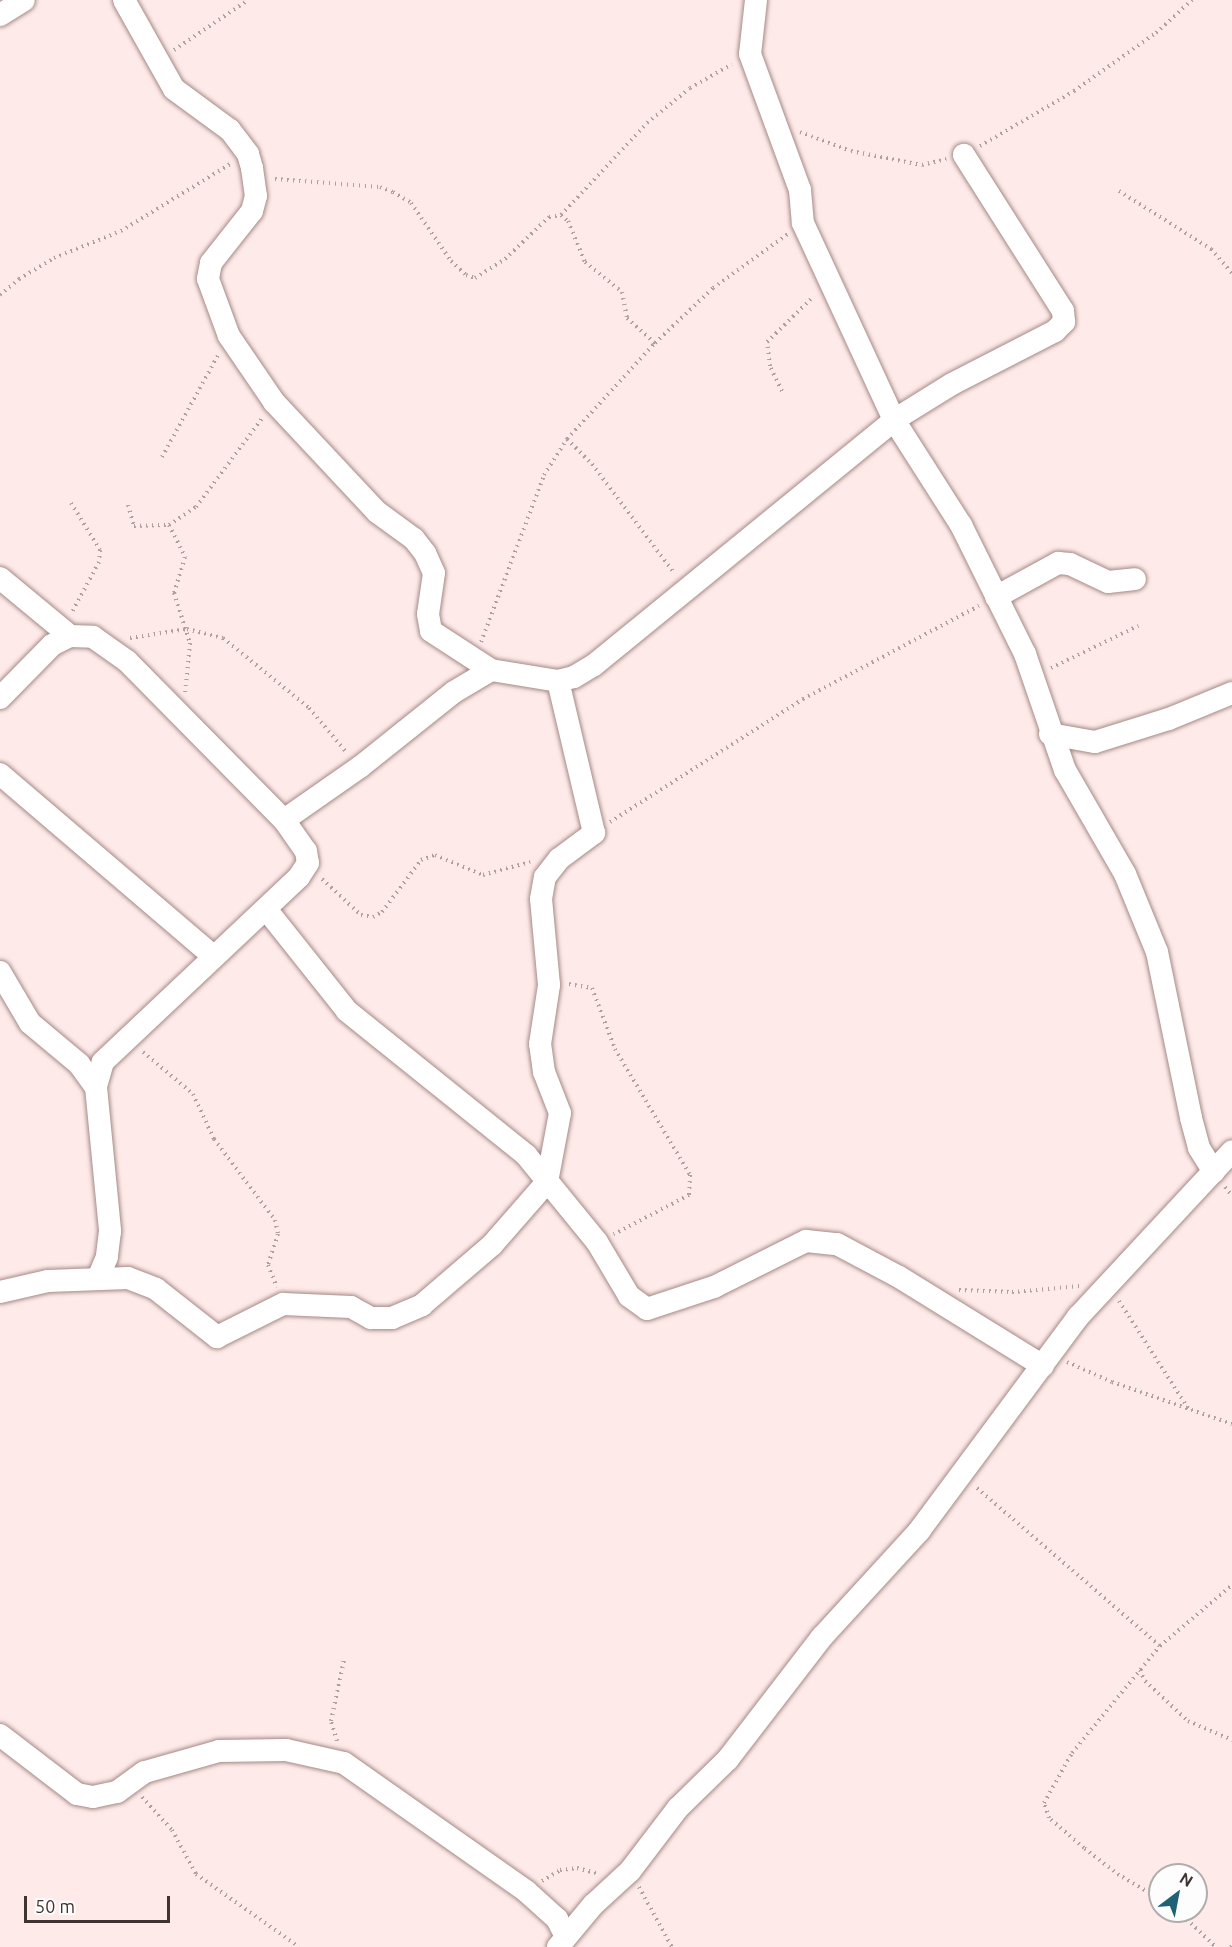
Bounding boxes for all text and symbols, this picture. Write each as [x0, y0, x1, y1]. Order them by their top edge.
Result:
north arrow [1148, 1863, 1208, 1923]
text: N [1177, 1869, 1196, 1890]
scale bar [27, 1884, 172, 1922]
text: 50 m [35, 1896, 75, 1916]

